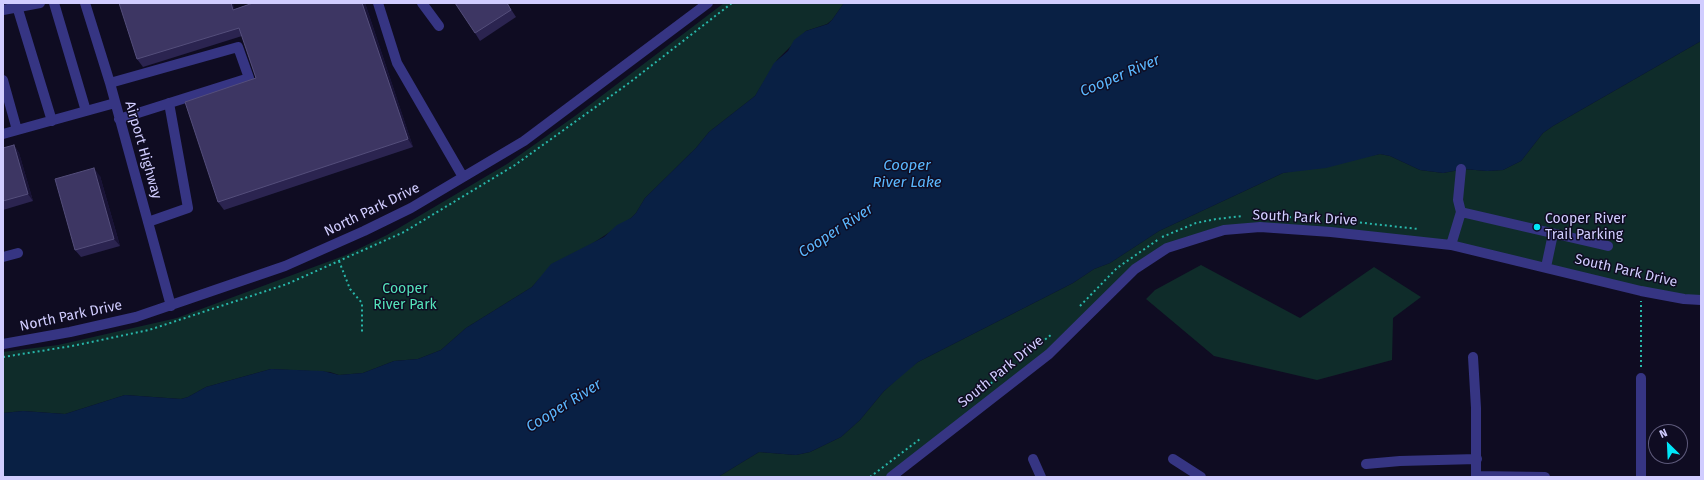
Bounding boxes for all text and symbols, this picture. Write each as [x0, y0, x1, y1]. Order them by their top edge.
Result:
water label: Cooper River [1077, 51, 1163, 101]
street label: Airport Highway [121, 99, 165, 201]
water label: Cooper River Lake [872, 157, 942, 192]
street label: North Park Drive [321, 180, 423, 240]
water label: Cooper River [795, 200, 877, 262]
street label: South Park Drive [1252, 207, 1358, 229]
place label: Cooper River Trail Parking [1545, 211, 1626, 244]
marker: Cooper River Trail Parking [1532, 222, 1542, 232]
street label: South Park Drive [1573, 251, 1679, 291]
park label: Cooper River Park [373, 281, 437, 314]
street label: North Park Drive [18, 297, 124, 335]
street label: South Park Drive [955, 332, 1047, 412]
water label: Cooper River [523, 376, 605, 436]
north arrow [1648, 424, 1688, 464]
text: N [1657, 426, 1669, 441]

